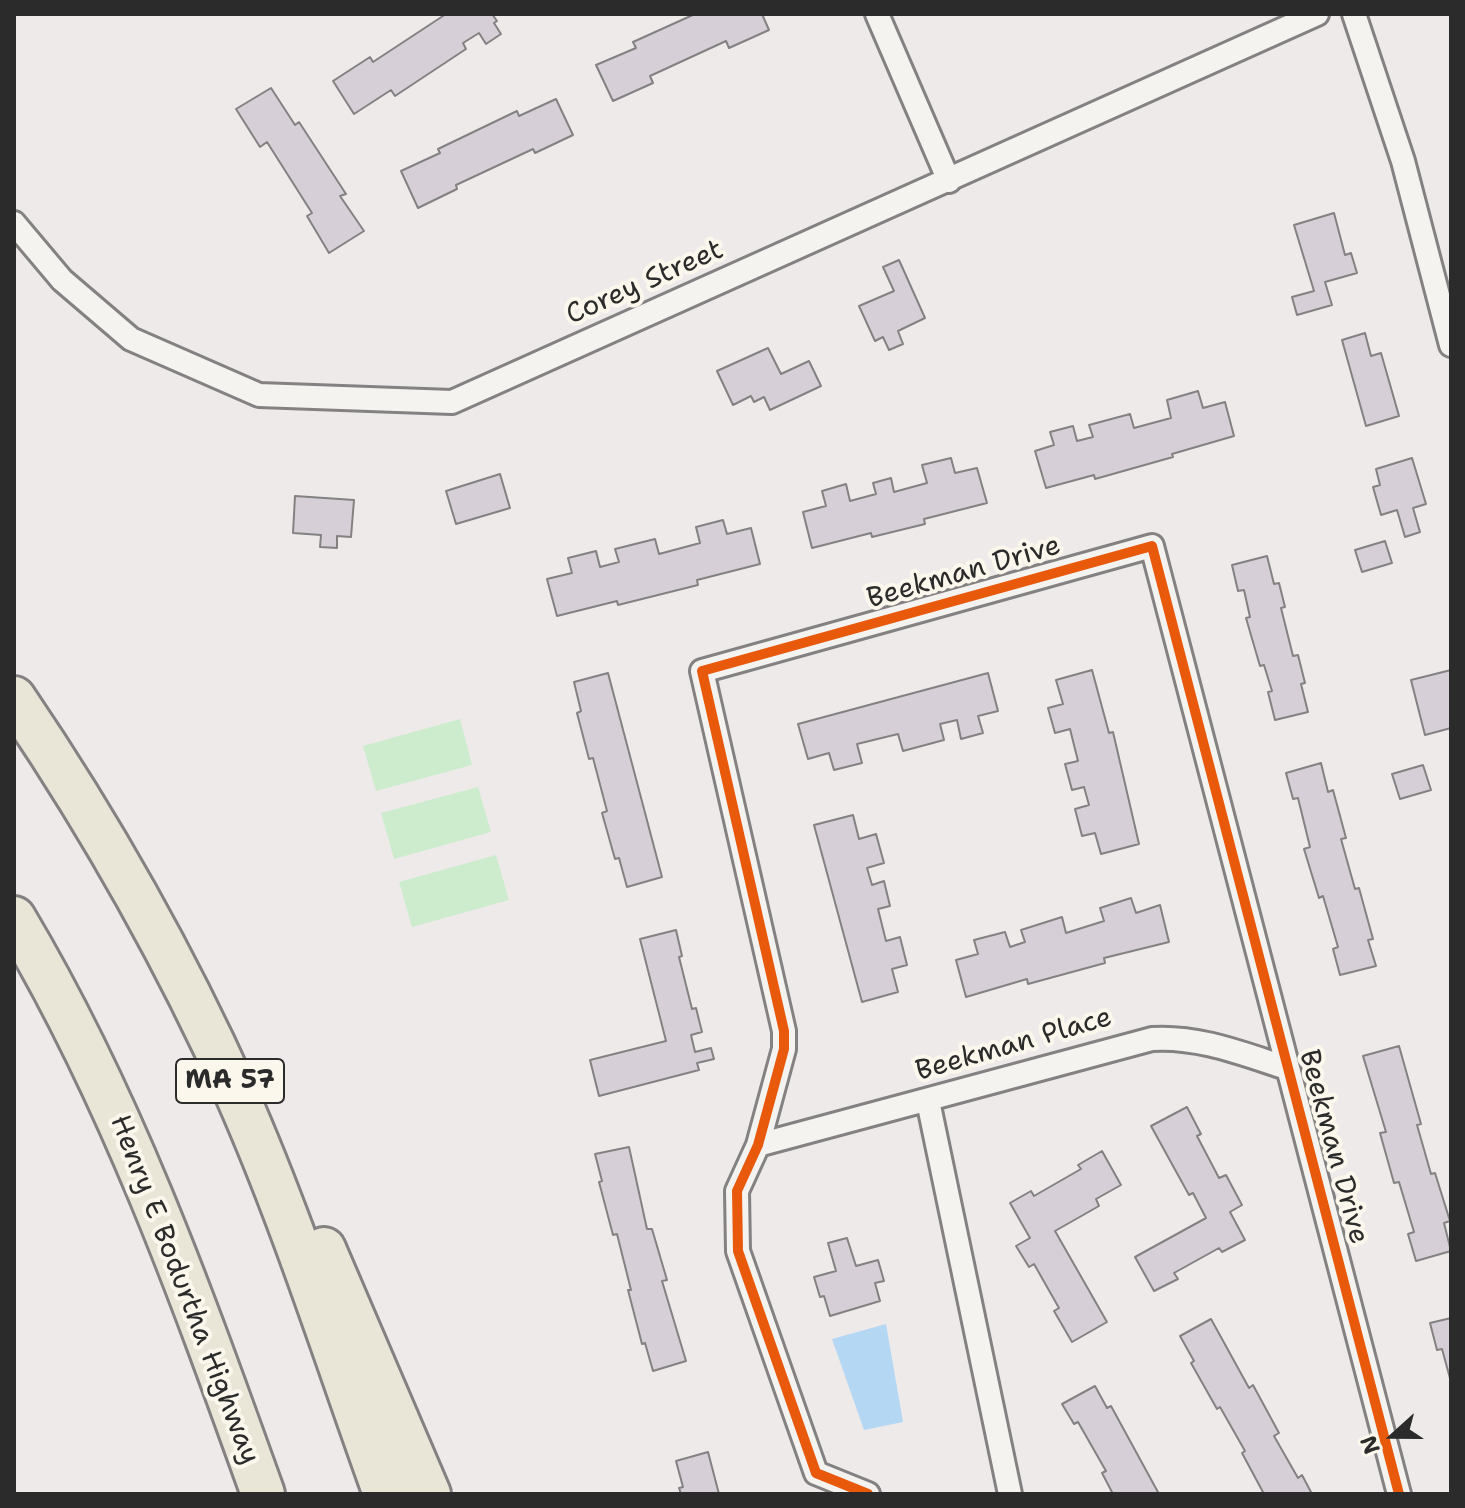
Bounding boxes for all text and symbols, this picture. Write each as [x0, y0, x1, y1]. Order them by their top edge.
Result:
street label: Corey Street [561, 233, 729, 333]
street label: Beekman Drive [863, 529, 1065, 617]
street label: Beekman Place [912, 1001, 1116, 1089]
street label: Beekman Drive [1291, 1046, 1375, 1248]
road number: MA 57 [176, 1059, 284, 1103]
street label: Henry E Bodurtha Highway [102, 1111, 266, 1469]
north arrow [1353, 1396, 1433, 1476]
text: N [1353, 1431, 1387, 1458]

